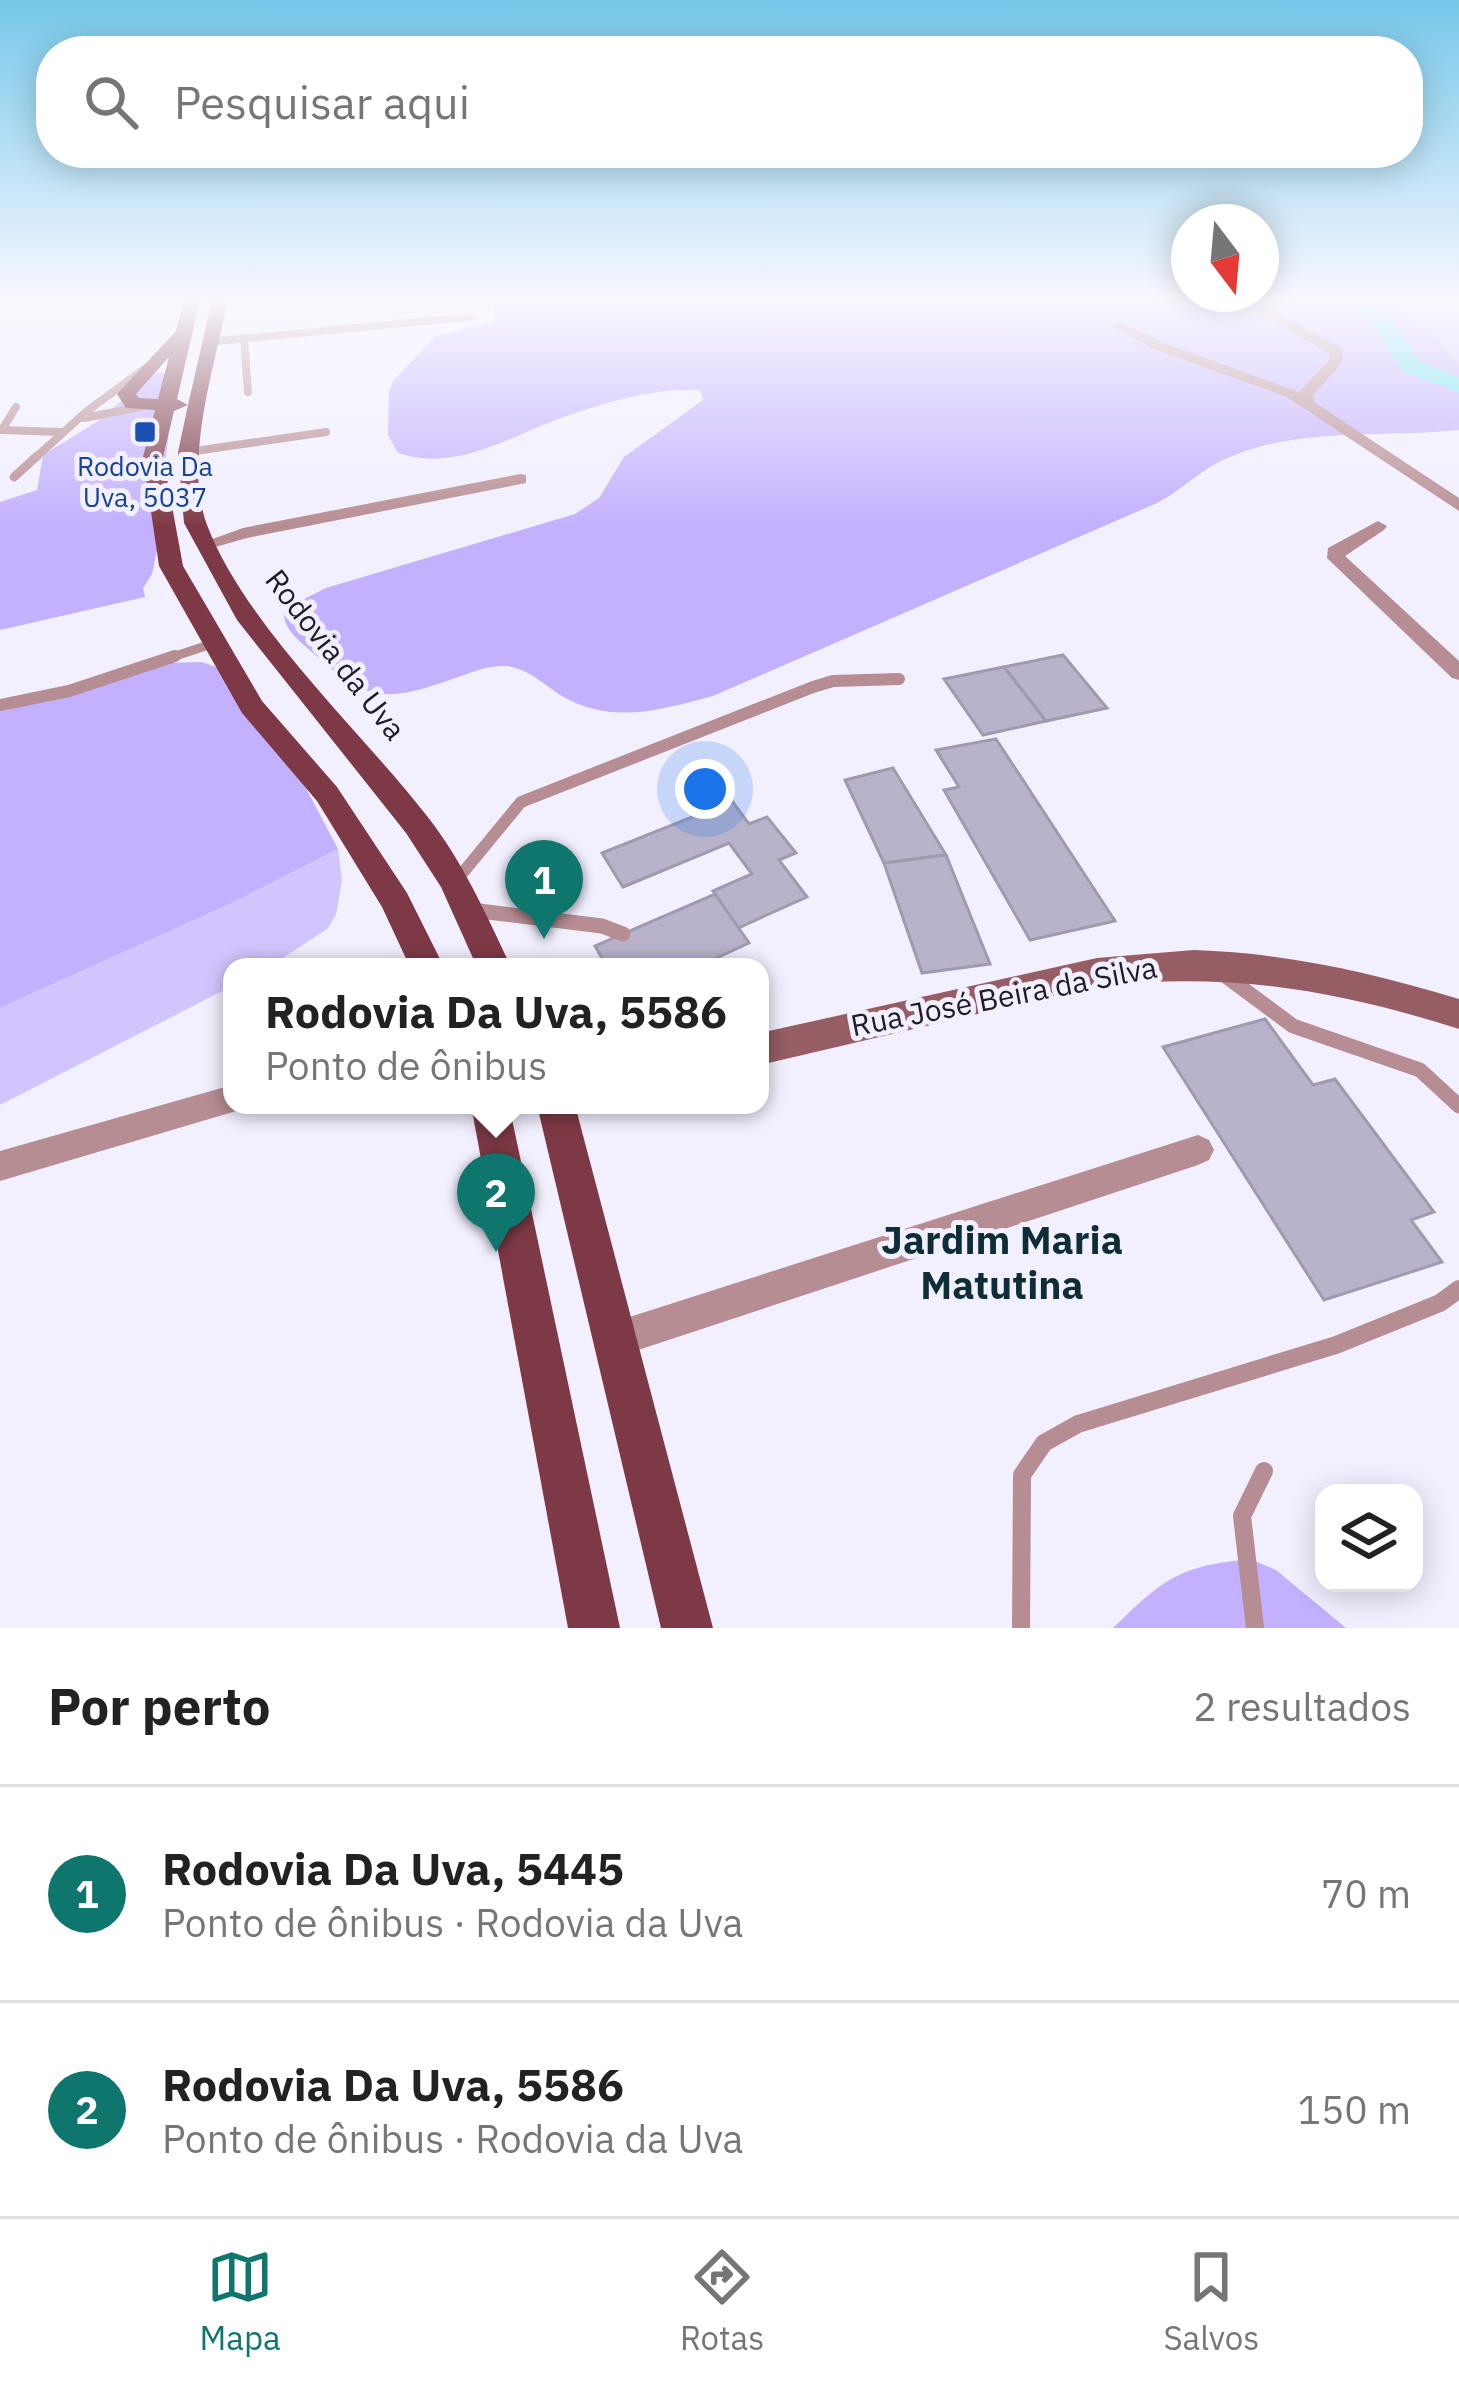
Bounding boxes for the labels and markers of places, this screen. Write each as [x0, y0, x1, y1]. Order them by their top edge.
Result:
marker: Rodovia Da Uva, 5037 [132, 419, 158, 445]
place label: Rodovia Da Uva, 5037 [77, 448, 213, 514]
pin: 1 [505, 840, 583, 939]
pin: 2 [457, 1153, 535, 1252]

